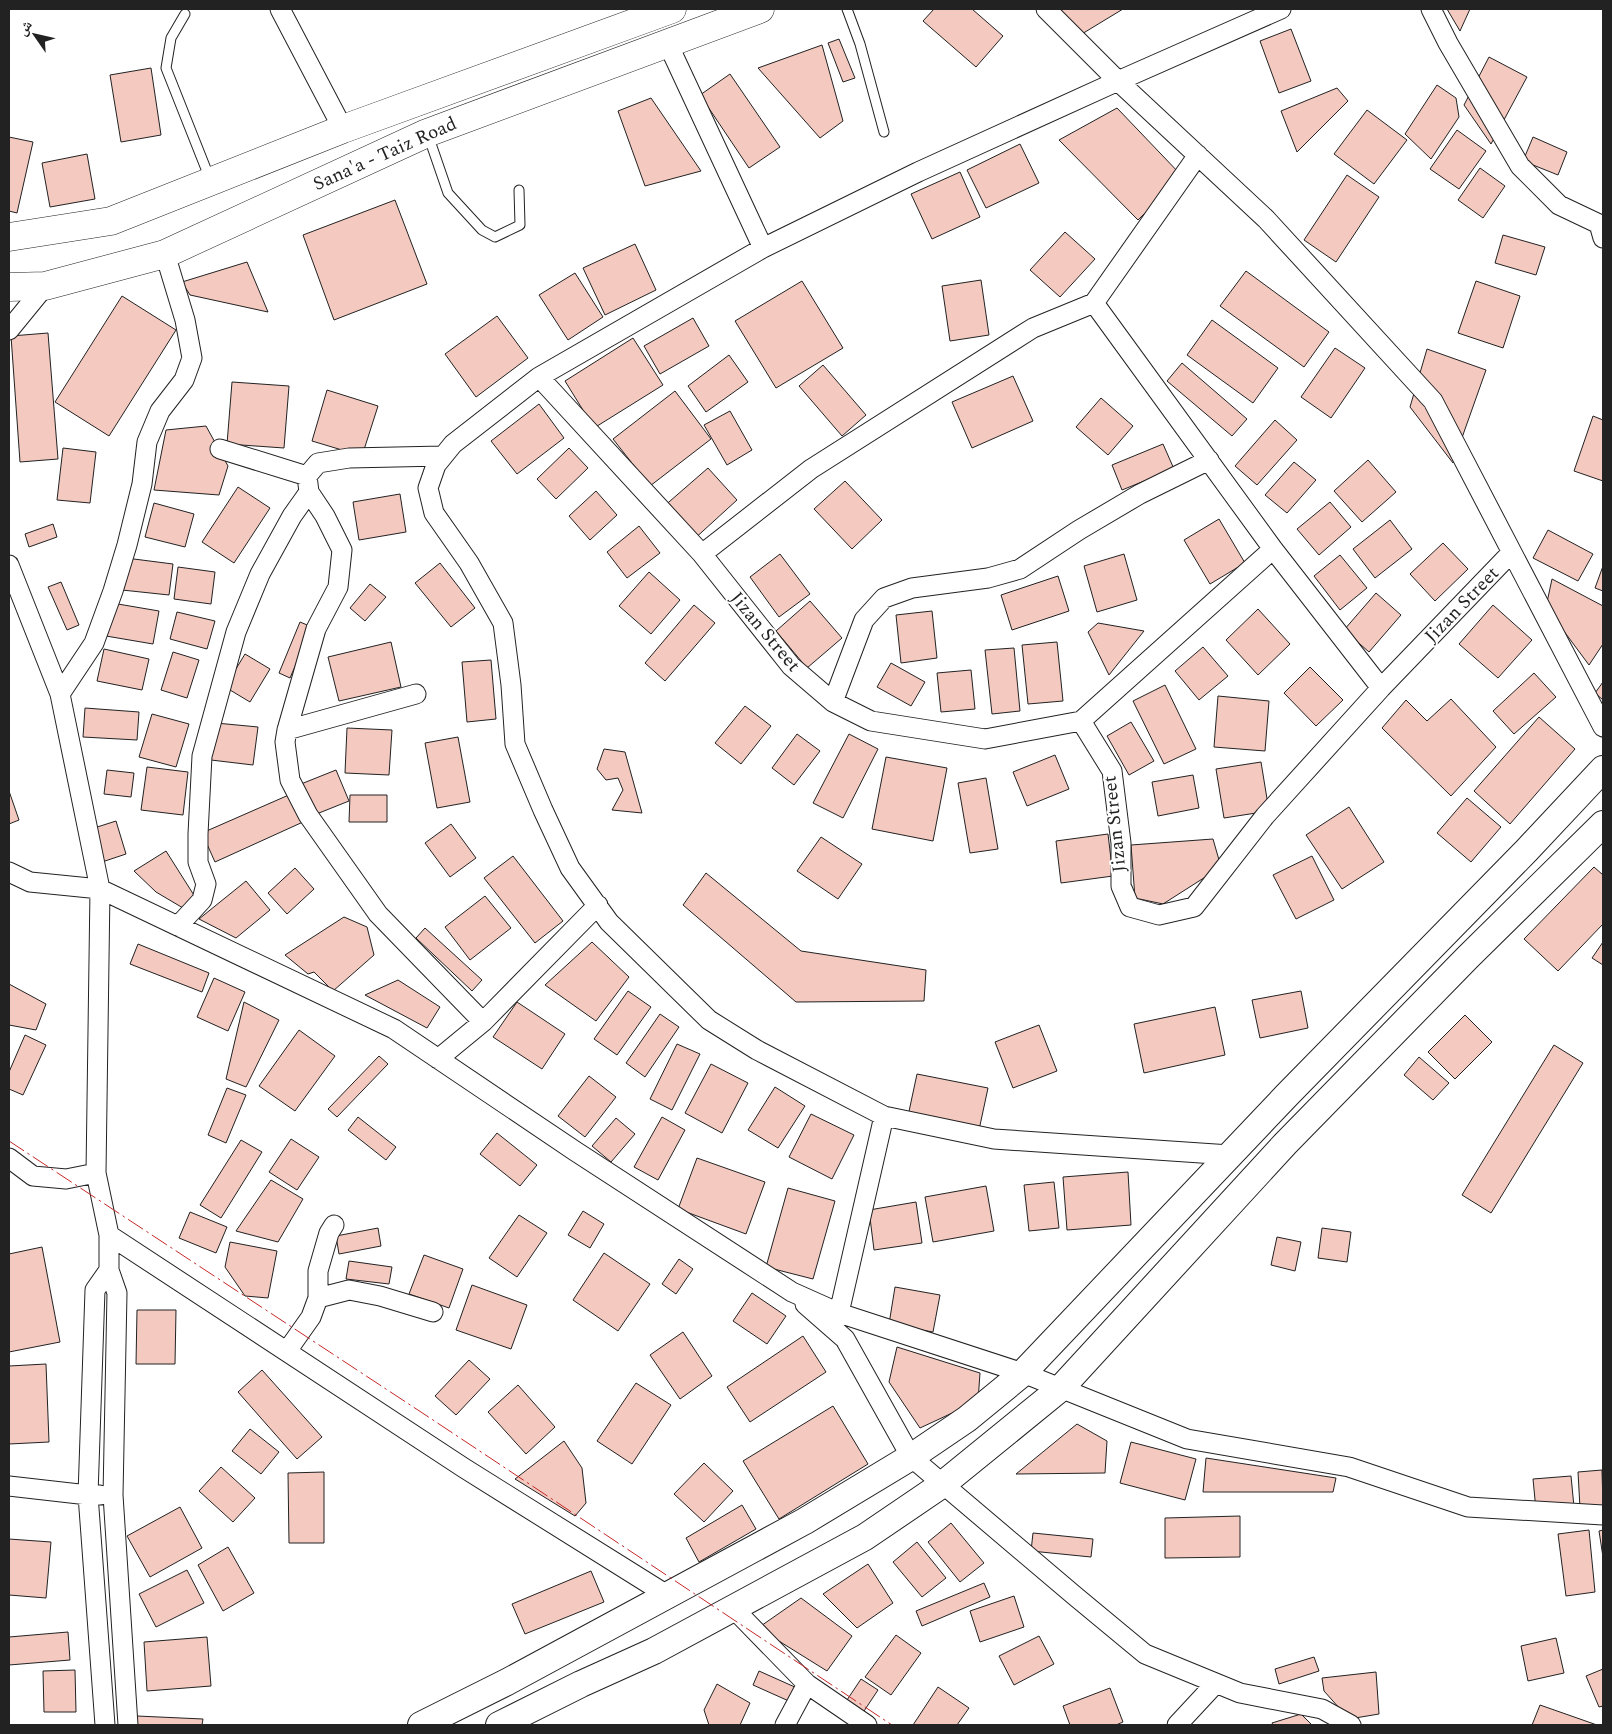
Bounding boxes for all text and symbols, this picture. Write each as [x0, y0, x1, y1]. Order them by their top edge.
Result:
north arrow [10, 10, 60, 60]
text: ش [12, 16, 38, 40]
street label: Sana'a - Taiz Road [308, 109, 462, 199]
street label: Jizan Street [1418, 560, 1506, 650]
street label: Jizan Street [723, 585, 808, 679]
street label: Jizan Street [1095, 774, 1135, 874]

